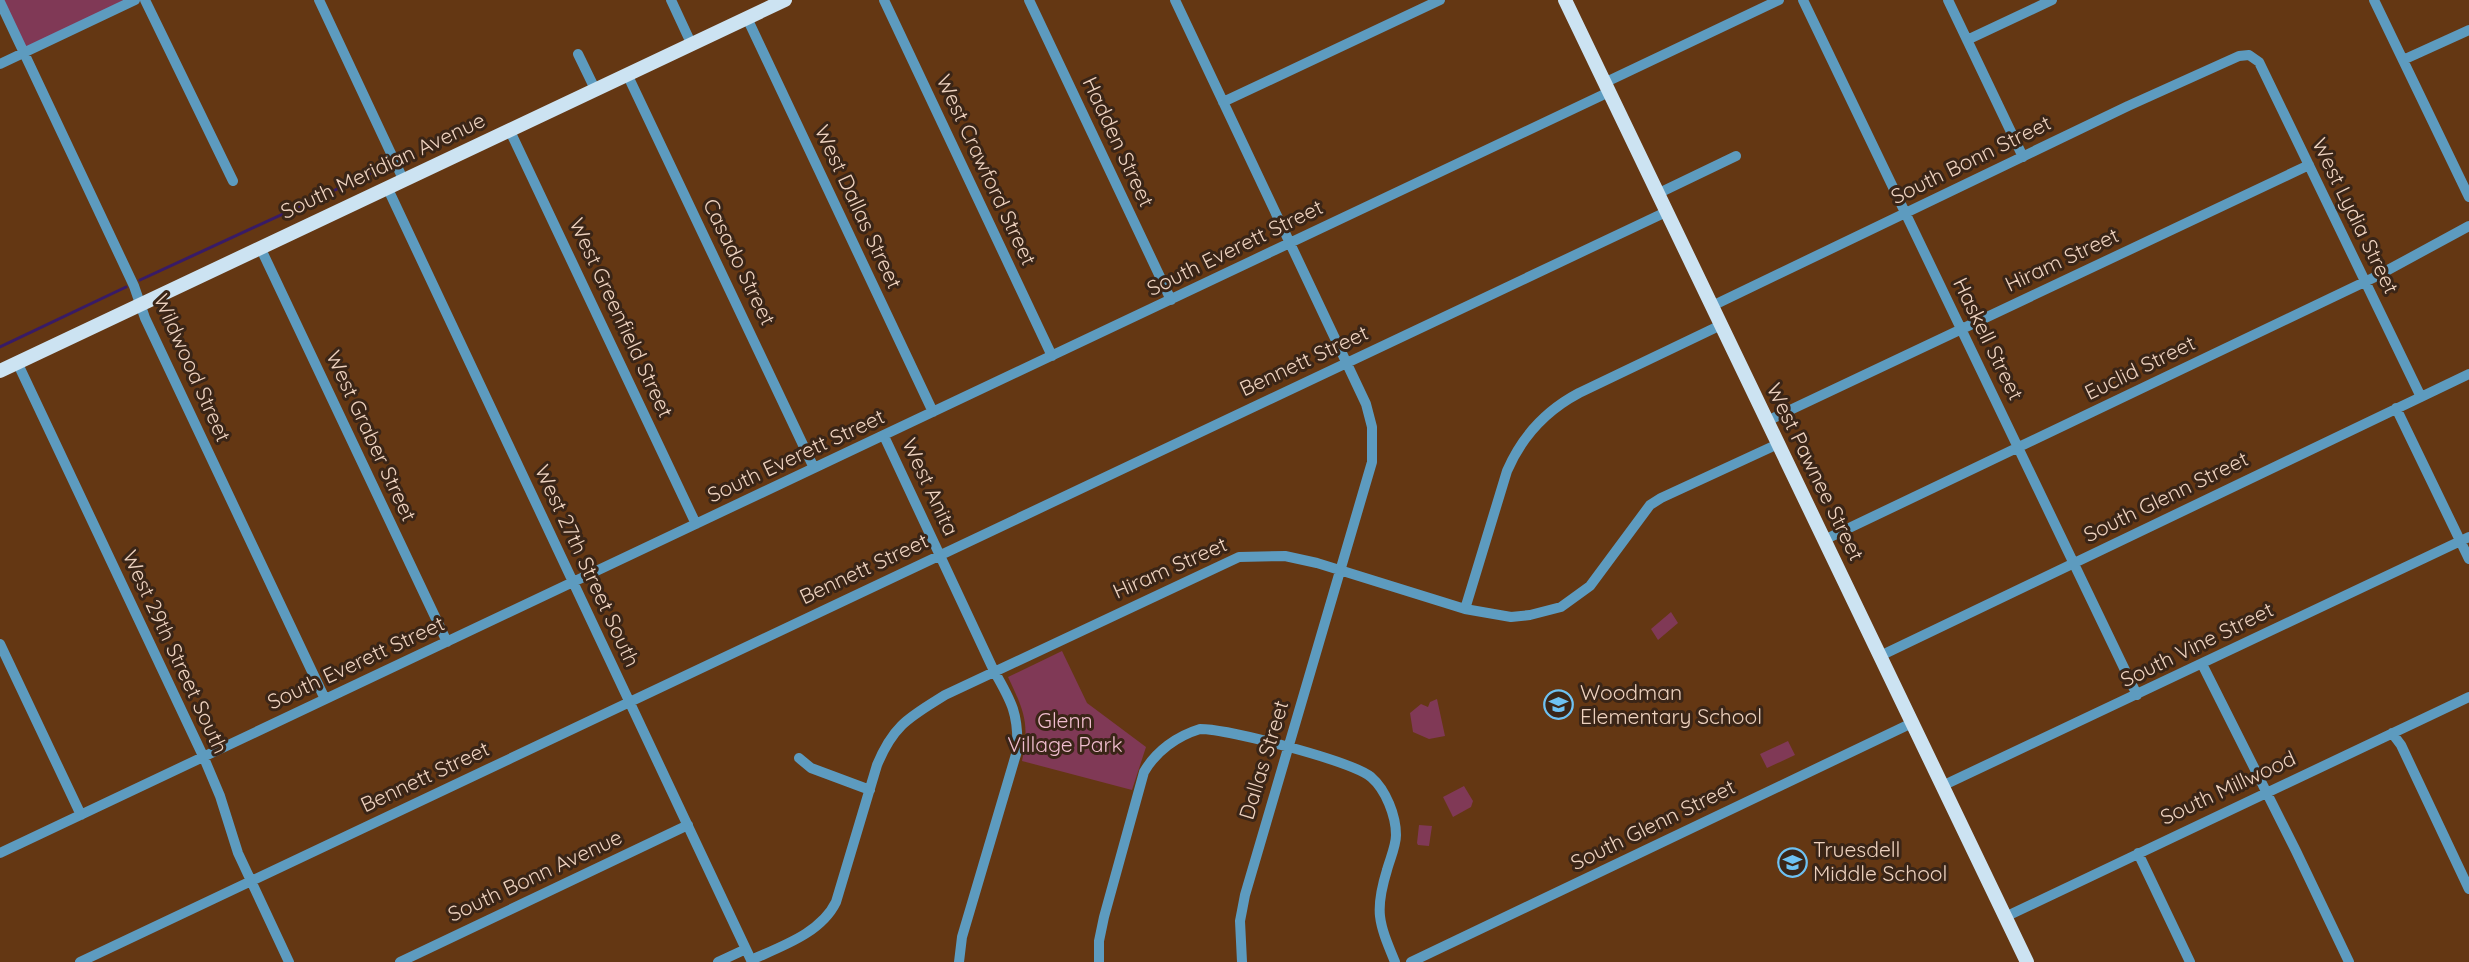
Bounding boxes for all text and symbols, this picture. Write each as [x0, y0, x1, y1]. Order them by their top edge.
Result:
street label: West Crawford Street [931, 70, 1043, 269]
street label: Hadden Street [1077, 72, 1160, 211]
street label: South Meridian Avenue [276, 106, 489, 224]
street label: South Bonn Street [1886, 109, 2055, 209]
street label: West Dallas Street [810, 121, 908, 293]
street label: West Lydia Street [2307, 133, 2405, 298]
street label: South Everett Street [1142, 193, 1327, 301]
street label: Casado Street [698, 194, 782, 329]
street label: West Greenfield Street [564, 214, 680, 421]
street label: Hiram Street [2001, 221, 2123, 297]
street label: Haskell Street [1948, 273, 2030, 404]
street label: Wildwood Street [149, 290, 237, 446]
street label: Bennett Street [1235, 319, 1372, 401]
street label: Euclid Street [2080, 329, 2199, 405]
street label: West Graber Street [321, 346, 423, 525]
street label: West Pawnee Street [1762, 379, 1870, 565]
street label: South Everett Street [703, 403, 888, 508]
street label: West Anita [897, 434, 965, 539]
street label: South Glenn Street [2079, 445, 2252, 547]
street label: West 27th Street South [530, 460, 646, 671]
street label: Bennett Street [795, 527, 932, 609]
street label: Hiram Street [1108, 530, 1231, 604]
street label: West 29th Street South [117, 546, 234, 757]
street label: South Vine Street [2116, 596, 2277, 692]
street label: South Everett Street [263, 610, 448, 715]
place label: Woodman Elementary School [1580, 679, 1762, 729]
school or university icon: Woodman Elementary School [1543, 689, 1575, 721]
street label: Dallas Street [1233, 697, 1293, 822]
park label: Glenn Village Park [1007, 707, 1123, 757]
street label: Bennett Street [356, 735, 493, 817]
street label: South Millwood [2156, 744, 2299, 830]
street label: South Glenn Street [1566, 773, 1739, 875]
street label: South Bonn Avenue [443, 823, 626, 927]
place label: Truesdell Middle School [1813, 836, 1947, 886]
school or university icon: Truesdell Middle School [1776, 846, 1808, 878]

